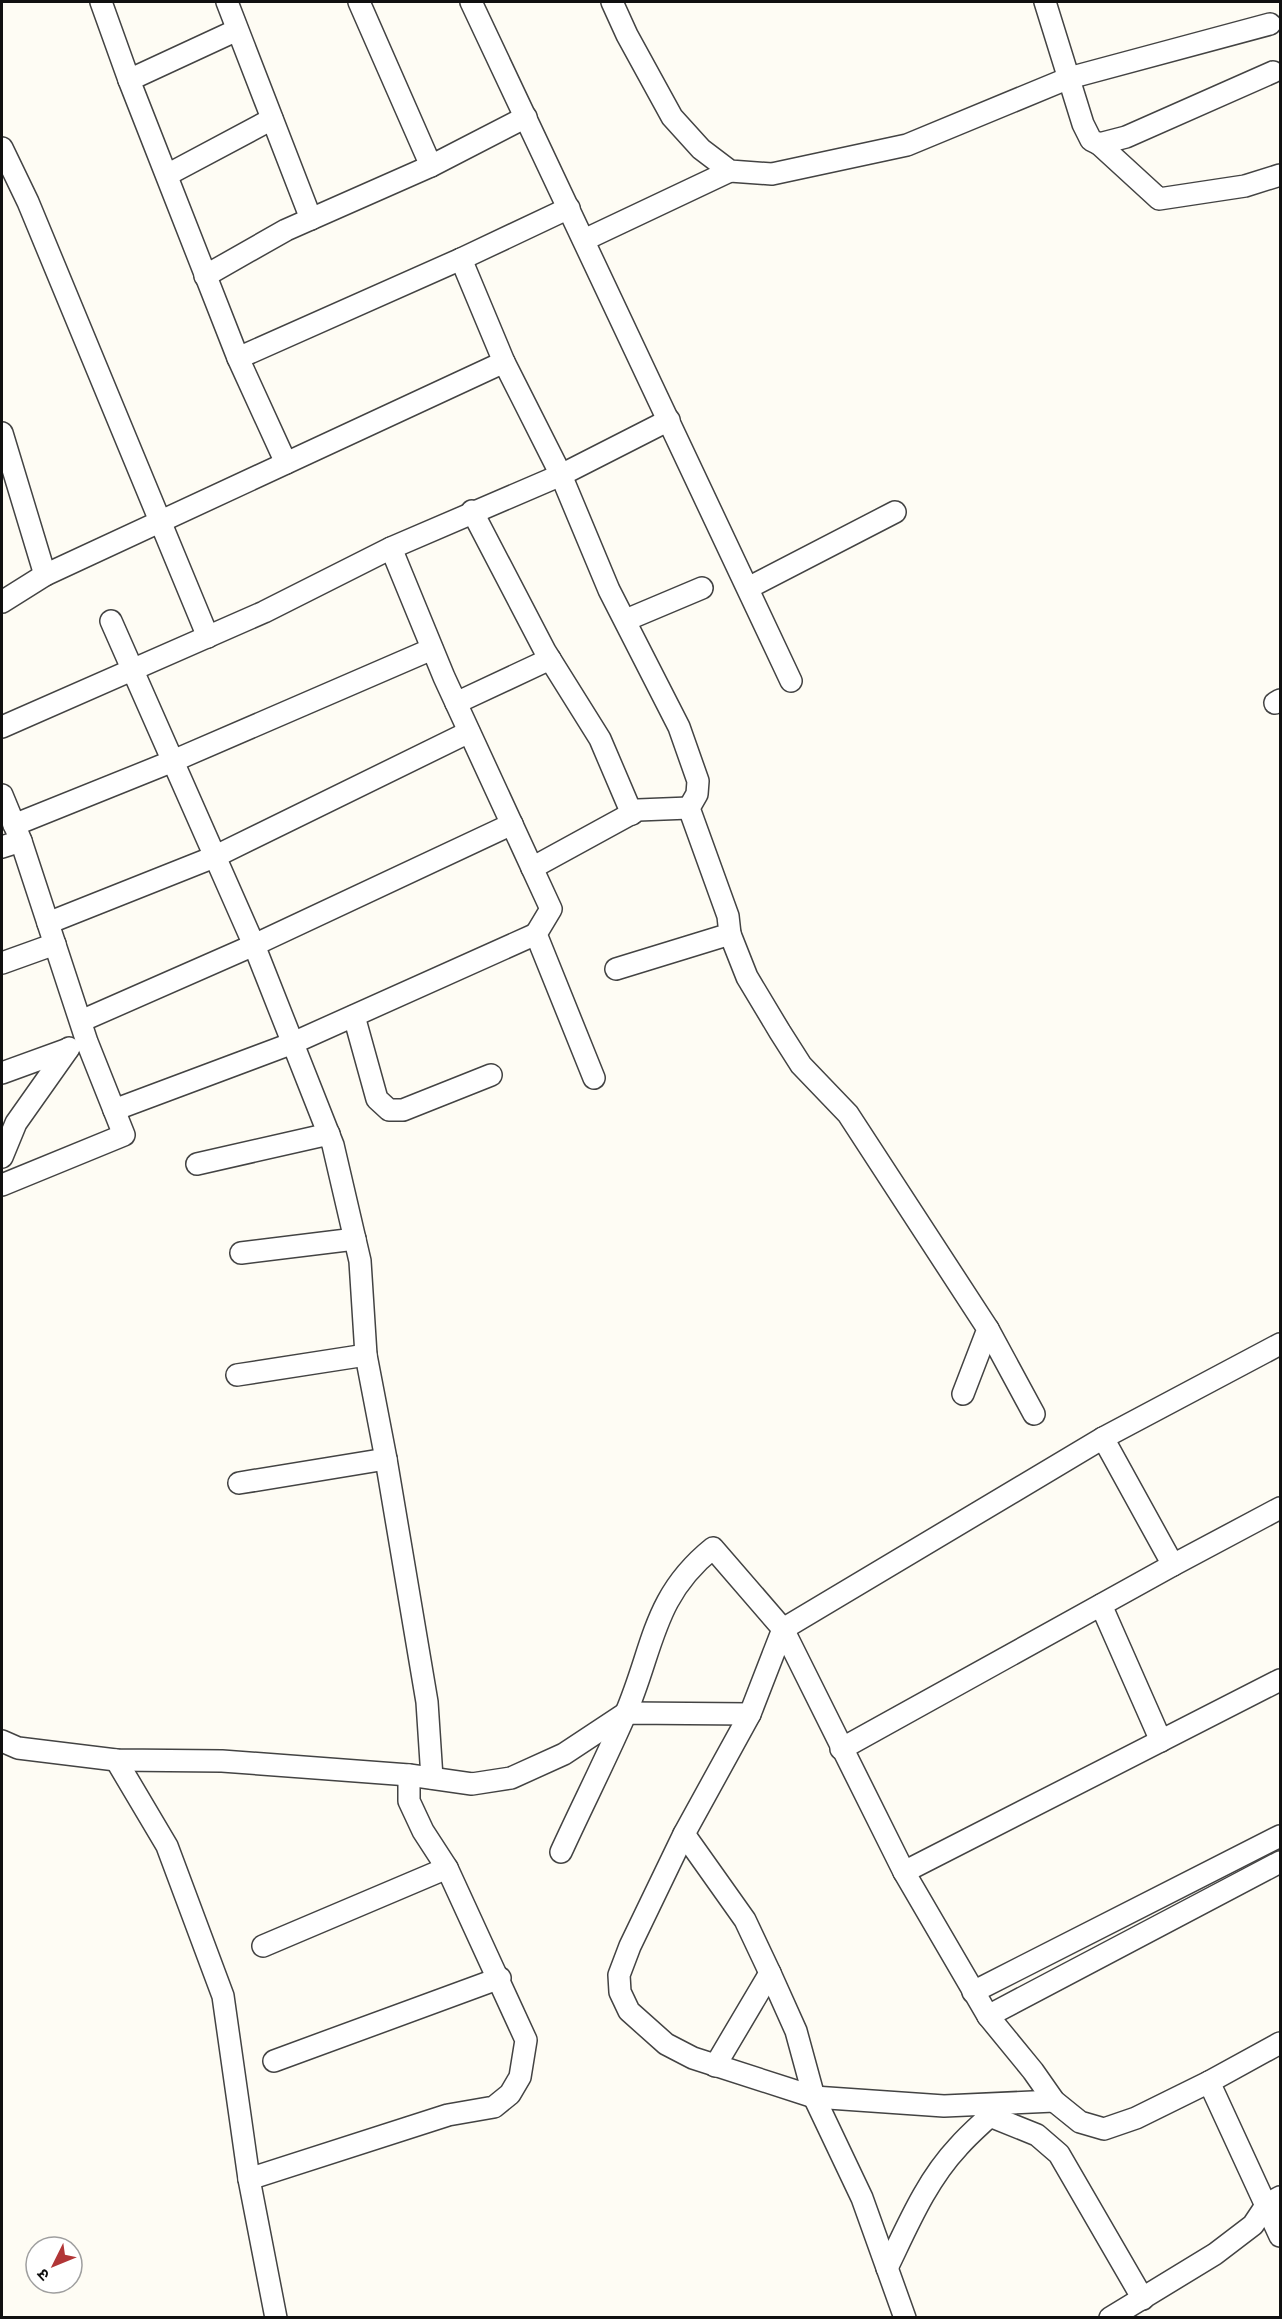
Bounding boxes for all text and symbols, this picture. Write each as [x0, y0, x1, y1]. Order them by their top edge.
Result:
north arrow [24, 2235, 84, 2295]
text: उ [34, 2265, 53, 2284]

